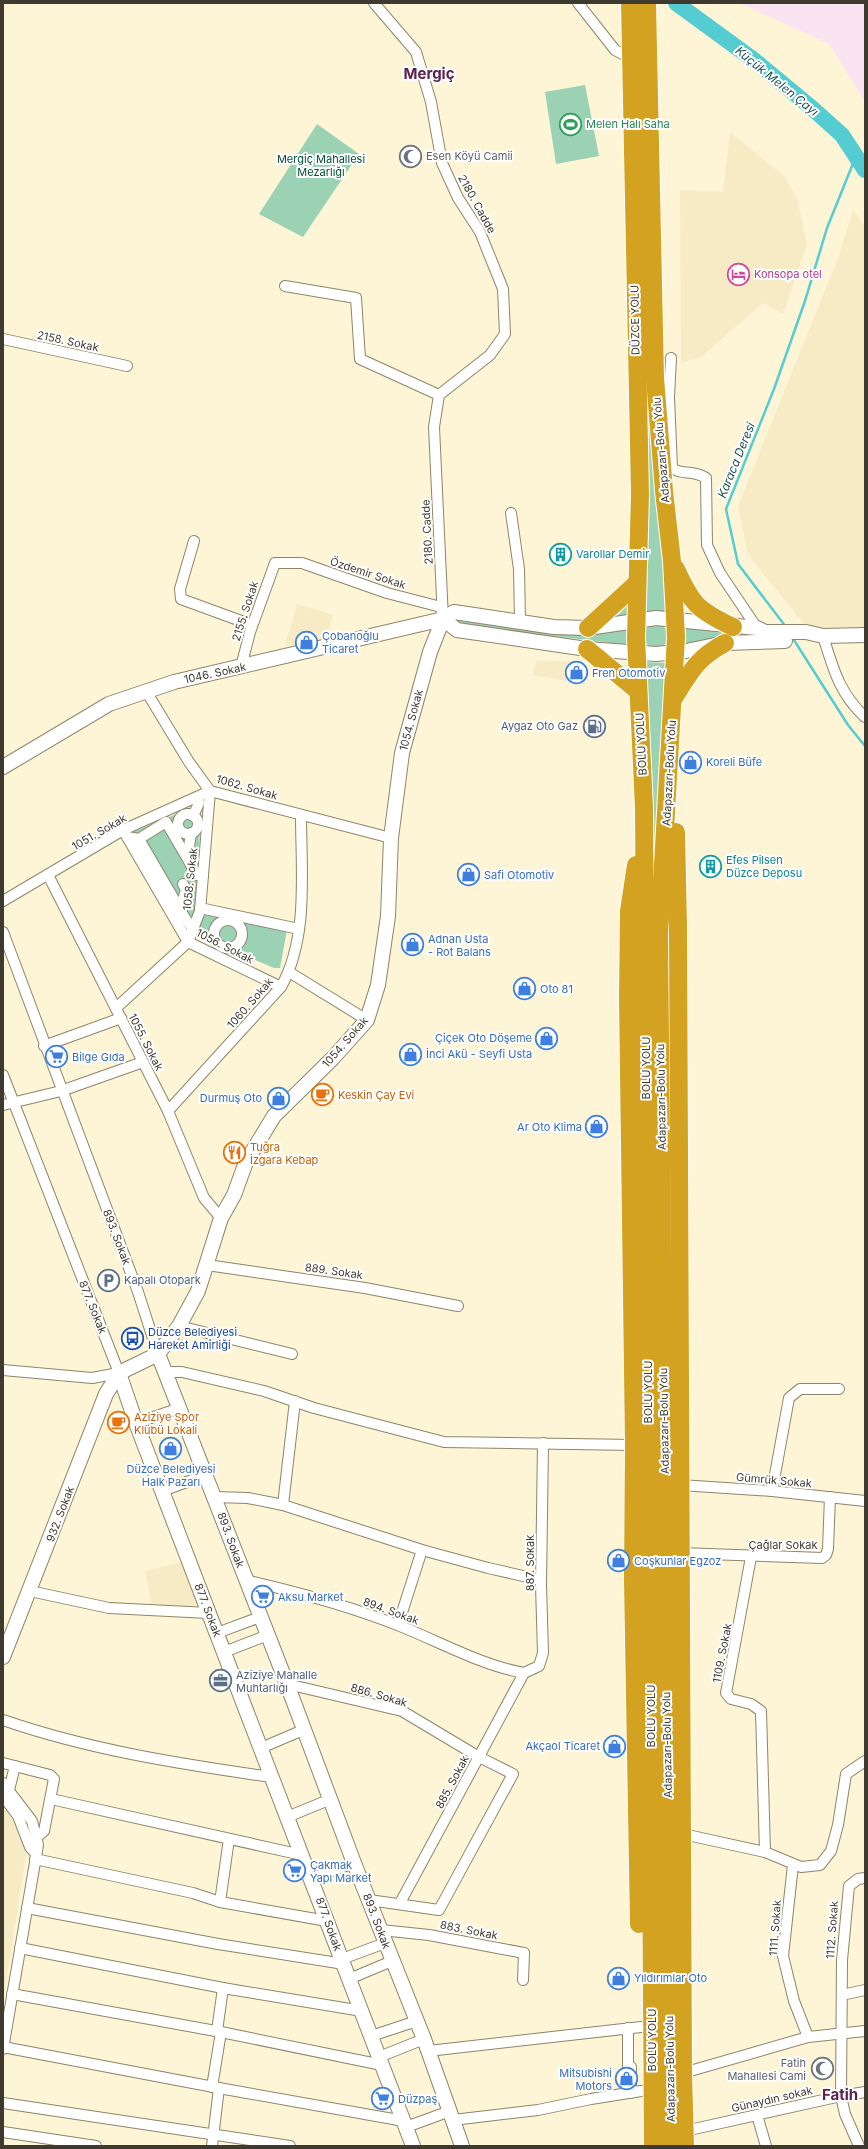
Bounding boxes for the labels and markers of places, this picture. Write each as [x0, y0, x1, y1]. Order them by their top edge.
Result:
sports icon: Melen Halı Saha [558, 111, 584, 137]
place label: Melen Halı Saha [586, 117, 670, 131]
mosque icon: Esen Köyü Camii [397, 143, 423, 169]
place label: Esen Köyü Camii [426, 149, 513, 163]
hotel icon: Konsopa otel [726, 261, 752, 287]
place label: Konsopa otel [754, 267, 822, 281]
building icon: Varollar Demir [548, 541, 574, 567]
place label: Varollar Demir [576, 547, 649, 561]
shop icon: Çobanoğlu Ticaret [293, 629, 319, 655]
place label: Çobanoğlu Ticaret [322, 629, 379, 656]
shop icon: Fren Otomotiv [564, 660, 590, 686]
place label: Fren Otomotiv [592, 666, 665, 680]
fuel station icon: Aygaz Oto Gaz [581, 713, 607, 739]
place label: Aygaz Oto Gaz [501, 719, 578, 733]
shop icon: Koreli Büfe [678, 749, 704, 775]
place label: Koreli Büfe [706, 755, 762, 769]
building icon: Efes Pilsen Düzce Deposu [698, 853, 724, 879]
place label: Efes Pilsen Düzce Deposu [726, 853, 802, 880]
shop icon: Safi Otomotiv [456, 862, 482, 888]
place label: Safi Otomotiv [484, 868, 554, 882]
shop icon: Adnan Usta - Rot Balans [400, 932, 426, 958]
place label: Adnan Usta - Rot Balans [428, 932, 491, 959]
shop icon: Oto 81 [511, 976, 537, 1002]
place label: Oto 81 [540, 982, 573, 996]
shop icon: Çiçek Oto Döşeme [534, 1025, 560, 1051]
place label: Çiçek Oto Döşeme [435, 1031, 532, 1045]
shop icon: İnci Akü - Seyfi Usta [397, 1041, 423, 1067]
supermarket icon: Bilge Gıda [44, 1044, 70, 1070]
place label: İnci Akü - Seyfi Usta [426, 1047, 532, 1061]
place label: Bilge Gıda [72, 1050, 125, 1064]
cafe icon: Keskin Çay Evi [310, 1082, 336, 1108]
shop icon: Durmuş Oto [265, 1085, 291, 1111]
place label: Keskin Çay Evi [338, 1088, 414, 1102]
place label: Durmuş Oto [200, 1091, 262, 1105]
shop icon: Ar Oto Klima [584, 1114, 610, 1140]
place label: Ar Oto Klima [517, 1120, 582, 1134]
restaurant icon: Tuğra İzgara Kebap [222, 1140, 248, 1166]
place label: Tuğra İzgara Kebap [250, 1140, 319, 1167]
parking icon: Kapalı Otopark [96, 1267, 122, 1293]
place label: Kapalı Otopark [124, 1273, 201, 1287]
bus stop icon: Düzce Belediyesi Hareket Amirliği [119, 1325, 145, 1351]
place label: Düzce Belediyesi Hareket Amirliği [148, 1325, 237, 1352]
cafe icon: Aziziye Spor Klübü Lokali [105, 1410, 131, 1436]
place label: Aziziye Spor Klübü Lokali [134, 1410, 199, 1437]
shop icon: Düzce Belediyesi Halk Pazarı [158, 1436, 184, 1462]
place label: Düzce Belediyesi Halk Pazarı [126, 1462, 216, 1489]
shop icon: Coşkunlar Egzoz [606, 1548, 632, 1574]
place label: Coşkunlar Egzoz [634, 1554, 721, 1568]
supermarket icon: Aksu Market [250, 1584, 276, 1610]
place label: Aksu Market [278, 1590, 344, 1604]
office icon: Aziziye Mahalle Muhtarlığı [208, 1668, 234, 1694]
place label: Aziziye Mahalle Muhtarlığı [236, 1668, 317, 1695]
shop icon: Akçaol Ticaret [602, 1733, 628, 1759]
place label: Akçaol Ticaret [525, 1739, 600, 1753]
supermarket icon: Çakmak Yapı Market [281, 1858, 307, 1884]
place label: Çakmak Yapı Market [310, 1858, 372, 1885]
shop icon: Yıldırımlar Oto [606, 1965, 632, 1991]
place label: Yıldırımlar Oto [634, 1971, 707, 1985]
place label: Fatih Mahallesi Cami [727, 2056, 806, 2083]
mosque icon: Fatih Mahallesi Cami [809, 2056, 835, 2082]
place label: Mitsubishi Motors [559, 2066, 612, 2093]
shop icon: Mitsubishi Motors [614, 2066, 640, 2092]
supermarket icon: Düzpaş [370, 2086, 396, 2112]
place label: Düzpaş [398, 2092, 438, 2106]

